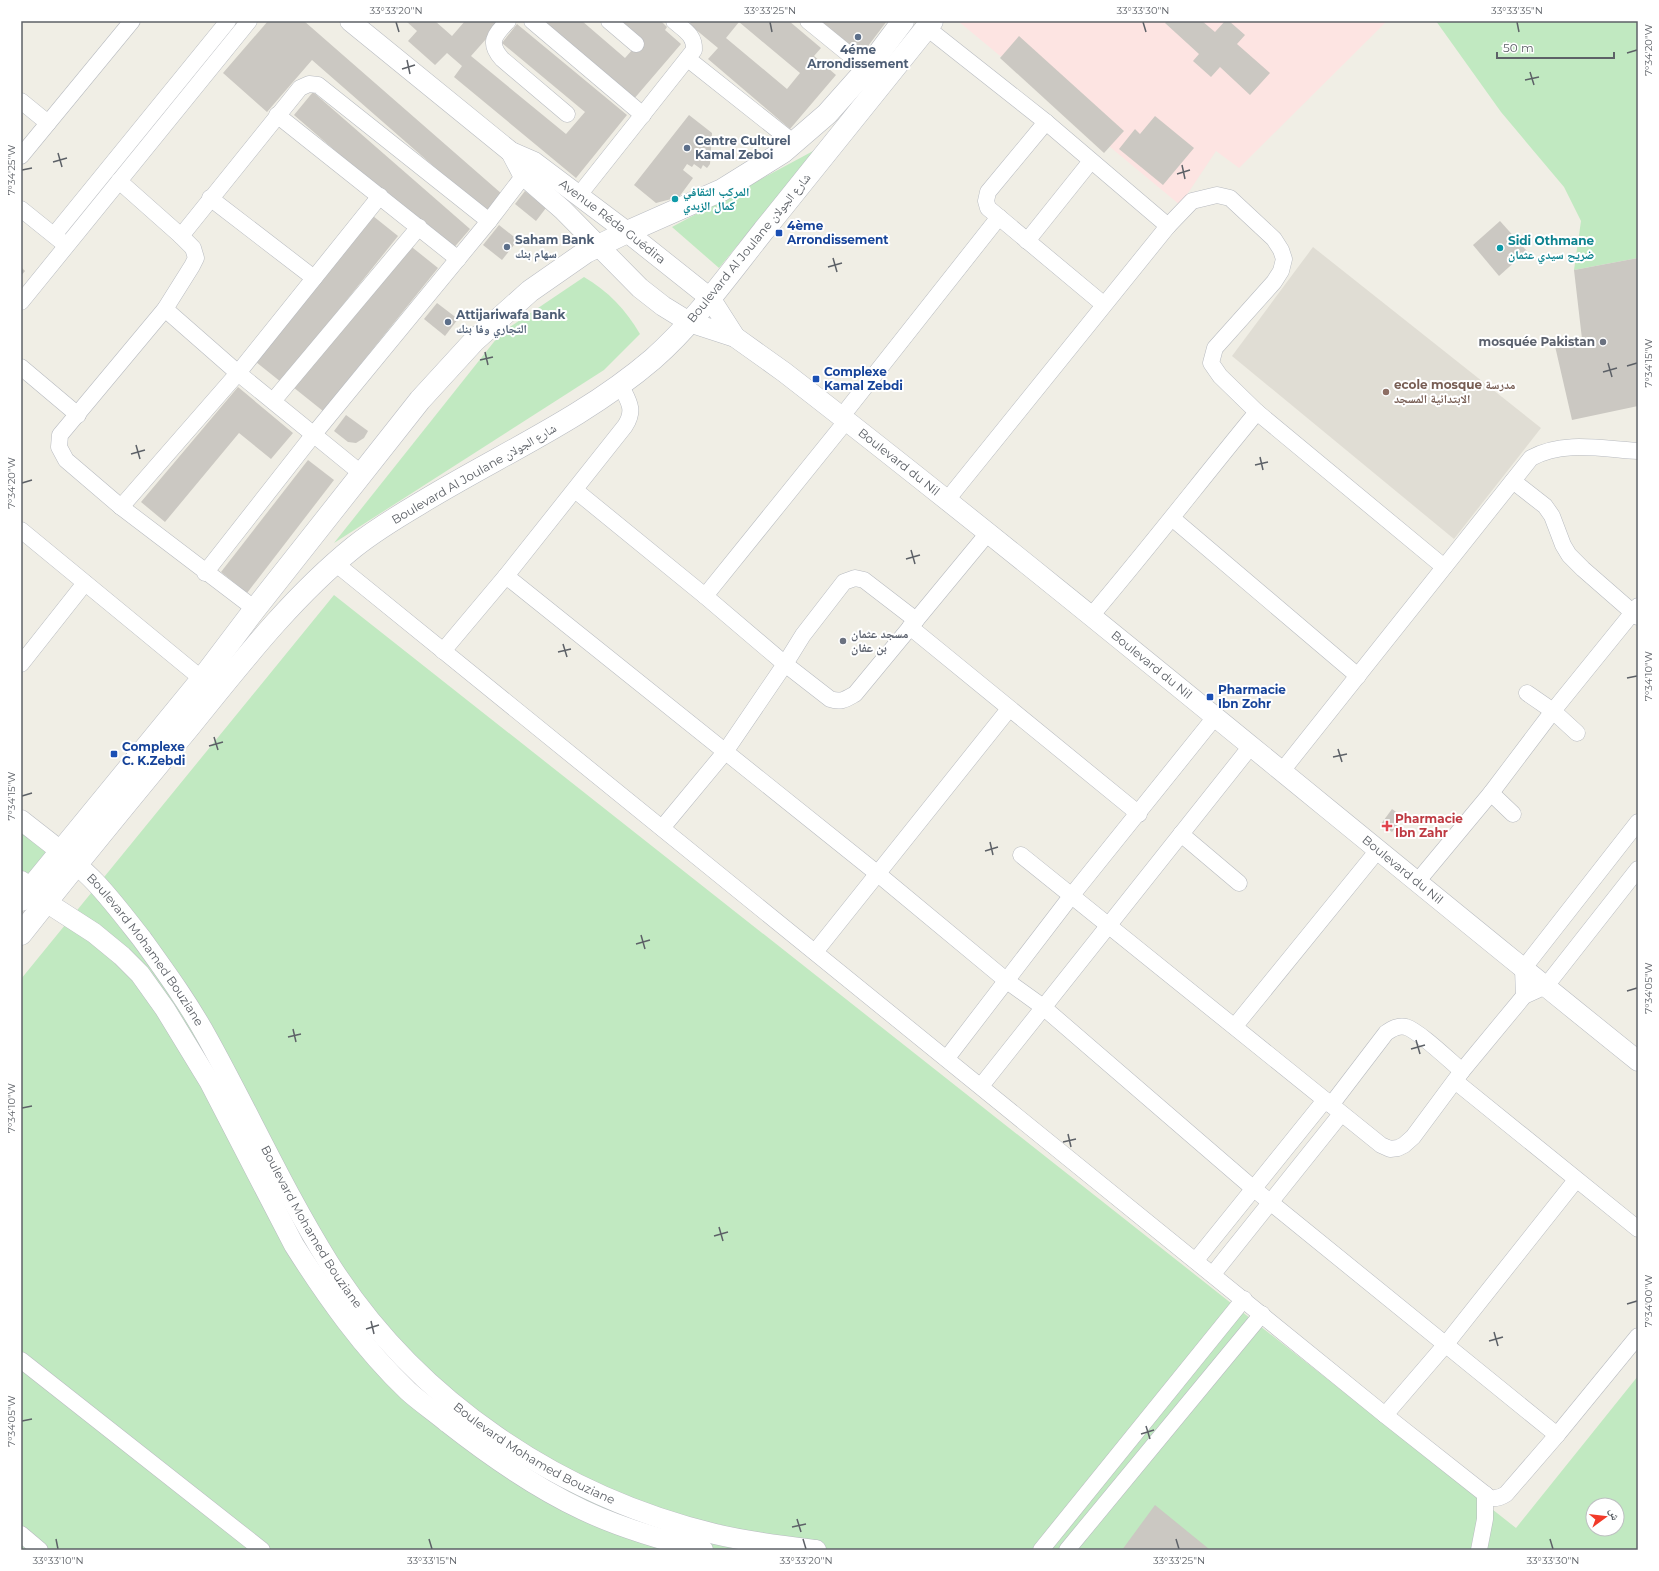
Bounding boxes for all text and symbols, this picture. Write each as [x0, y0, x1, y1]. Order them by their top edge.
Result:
text: 33°33'20"N [369, 4, 423, 17]
text: 33°33'25"N [744, 4, 796, 17]
text: 33°33'30"N [1117, 4, 1169, 17]
text: 33°33'35"N [1491, 4, 1543, 17]
text: 7°34'20"W [1642, 24, 1655, 76]
marker: 4éme Arrondissement [853, 32, 863, 42]
scale bar [1497, 34, 1614, 60]
text: 50 m [1503, 40, 1534, 55]
place label: 4éme Arrondissement [806, 42, 910, 71]
place label: Centre Culturel Kamal Zeboi [695, 133, 791, 162]
marker: Centre Culturel Kamal Zeboi [682, 143, 692, 153]
text: 7°34'25"W [5, 145, 18, 195]
street label: Boulevard Al Joulane شارع الجولان [684, 170, 814, 326]
street label: Avenue Réda Guédira [556, 176, 669, 267]
place label: المركب الثقافي كمال الزبدي [683, 184, 749, 216]
marker: المركب الثقافي كمال الزبدي [670, 194, 680, 204]
place label: 4ème Arrondissement [786, 218, 889, 247]
marker: 4ème Arrondissement [774, 228, 784, 238]
place label: Saham Bank سهام بنك [515, 232, 595, 262]
place label: Sidi Othmane ضريح سيدي عثمان [1508, 233, 1595, 265]
marker: Saham Bank سهام بنك [502, 242, 512, 252]
marker: Sidi Othmane ضريح سيدي عثمان [1495, 243, 1505, 253]
place label: Attijariwafa Bank التجاري وفا بنك [455, 307, 565, 339]
marker: Attijariwafa Bank التجاري وفا بنك [443, 317, 453, 327]
place label: mosquée Pakistan [1479, 334, 1595, 349]
marker: mosquée Pakistan [1598, 337, 1608, 347]
text: 7°34'15"W [1642, 339, 1655, 387]
place label: Complexe Kamal Zebdi [824, 364, 903, 393]
marker: Complexe Kamal Zebdi [811, 374, 821, 384]
place label: ecole mosque مدرسة الابتدائية المسجد [1394, 377, 1516, 406]
marker: ecole mosque مدرسة الابتدائية المسجد [1381, 387, 1391, 397]
street label: Boulevard Al Joulane شارع الجولان [389, 420, 559, 528]
street label: Boulevard du Nil [855, 425, 943, 499]
text: 7°34'20"W [5, 457, 18, 509]
place label: مسجد عثمان بن عفان [851, 626, 909, 656]
street label: Boulevard du Nil [1108, 627, 1195, 702]
marker: مسجد عثمان بن عفان [838, 636, 848, 646]
text: 7°34'10"W [1642, 651, 1655, 701]
place label: Pharmacie Ibn Zohr [1218, 682, 1286, 711]
marker: Pharmacie Ibn Zohr [1205, 692, 1215, 702]
place label: Complexe C. K.Zebdi [122, 739, 185, 768]
marker: Complexe C. K.Zebdi [109, 749, 119, 759]
text: 7°34'15"W [5, 772, 18, 820]
place label: Pharmacie Ibn Zahr [1395, 811, 1463, 840]
marker: Pharmacie Ibn Zahr [1382, 821, 1392, 831]
street label: Boulevard du Nil [1359, 832, 1446, 907]
street label: Boulevard Mohamed Bouziane [84, 870, 207, 1028]
text: 7°34'05"W [1642, 962, 1655, 1014]
text: 7°34'10"W [5, 1083, 18, 1133]
street label: Boulevard Mohamed Bouziane [258, 1143, 366, 1311]
text: 7°34'00"W [1642, 1275, 1655, 1327]
text: 7°34'05"W [5, 1395, 18, 1447]
street label: Boulevard Mohamed Bouziane [451, 1399, 617, 1507]
north arrow [1585, 1497, 1625, 1537]
text: ش [1605, 1507, 1623, 1522]
text: 33°33'10"N [32, 1554, 84, 1567]
text: 33°33'15"N [407, 1554, 457, 1567]
text: 33°33'20"N [779, 1554, 833, 1567]
text: 33°33'25"N [1153, 1554, 1205, 1567]
text: 33°33'30"N [1527, 1554, 1579, 1567]

